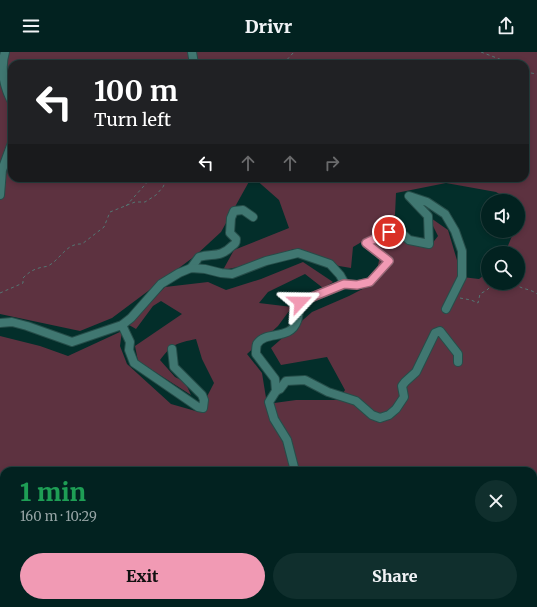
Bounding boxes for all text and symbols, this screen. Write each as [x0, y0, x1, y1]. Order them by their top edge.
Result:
icon: menu [20, 15, 42, 37]
text: Drivr [245, 15, 292, 38]
icon: share [495, 15, 517, 37]
text: 100 m [94, 73, 178, 109]
icon: left [28, 76, 80, 128]
text: Turn left [94, 108, 171, 131]
icon: left [195, 152, 217, 174]
icon: ahead [237, 152, 259, 174]
icon: ahead [279, 152, 301, 174]
icon: right [321, 152, 343, 174]
map controls [481, 194, 525, 290]
button: sound [481, 194, 525, 238]
pin [372, 215, 406, 249]
icon: arrive [378, 221, 400, 243]
button: search [481, 246, 525, 290]
position arrow [279, 281, 321, 323]
text: 1 min [20, 477, 86, 508]
button: close [475, 480, 517, 522]
text: 160 m · 10:29 [20, 508, 97, 525]
button: Exit [20, 553, 265, 599]
button: Share [273, 553, 517, 599]

